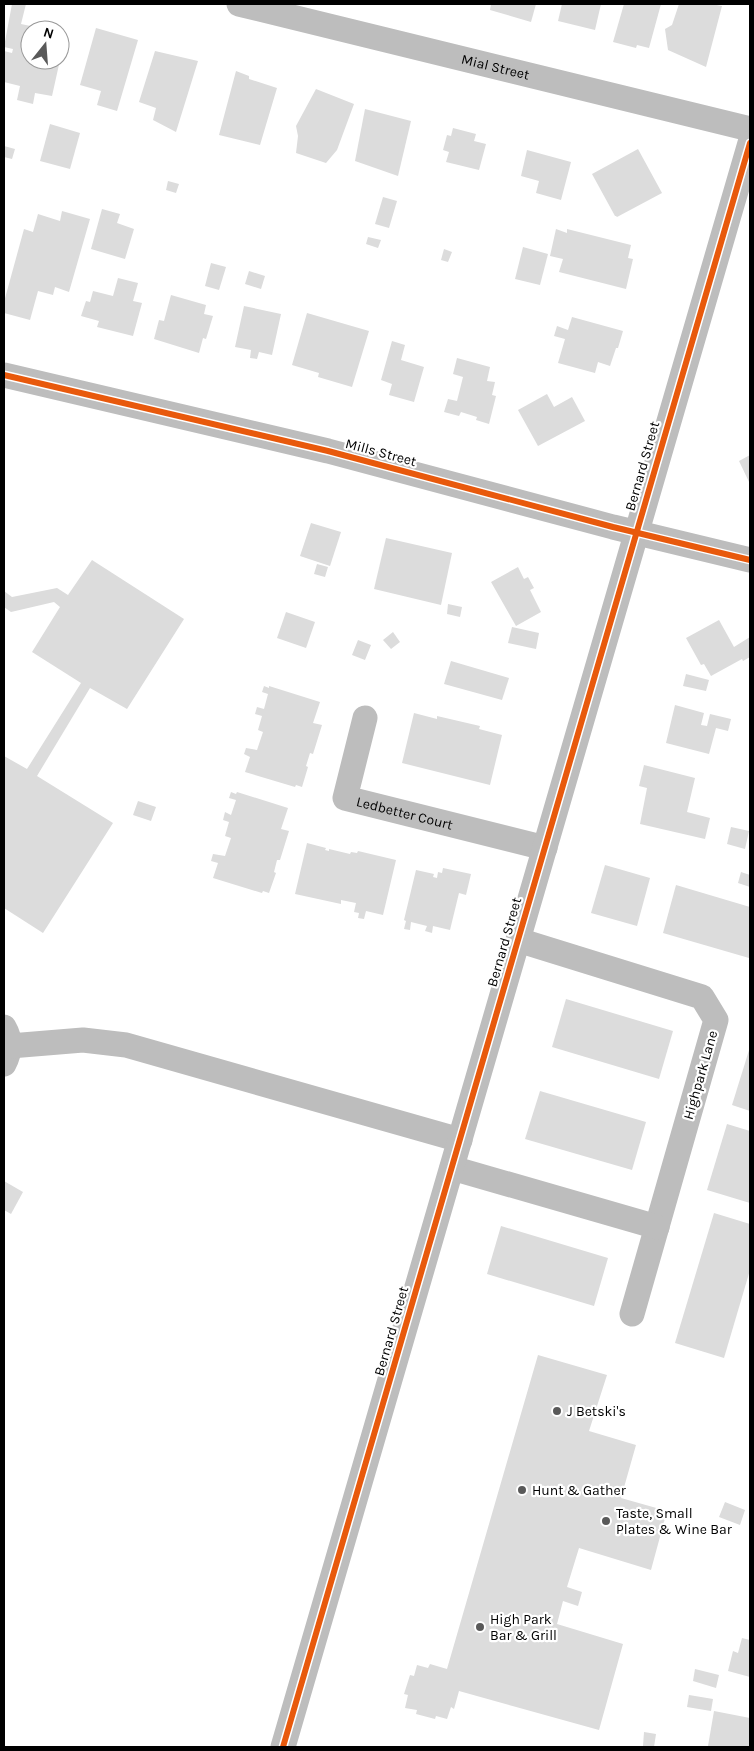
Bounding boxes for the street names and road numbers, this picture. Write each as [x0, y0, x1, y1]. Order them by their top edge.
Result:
street label: Mial Street [460, 51, 531, 84]
street label: Bernard Street [622, 419, 663, 513]
street label: Mills Street [343, 435, 418, 470]
street label: Ledbetter Court [355, 793, 455, 834]
street label: Bernard Street [484, 895, 525, 989]
street label: Highpark Lane [680, 1029, 721, 1122]
street label: Bernard Street [371, 1284, 412, 1378]

